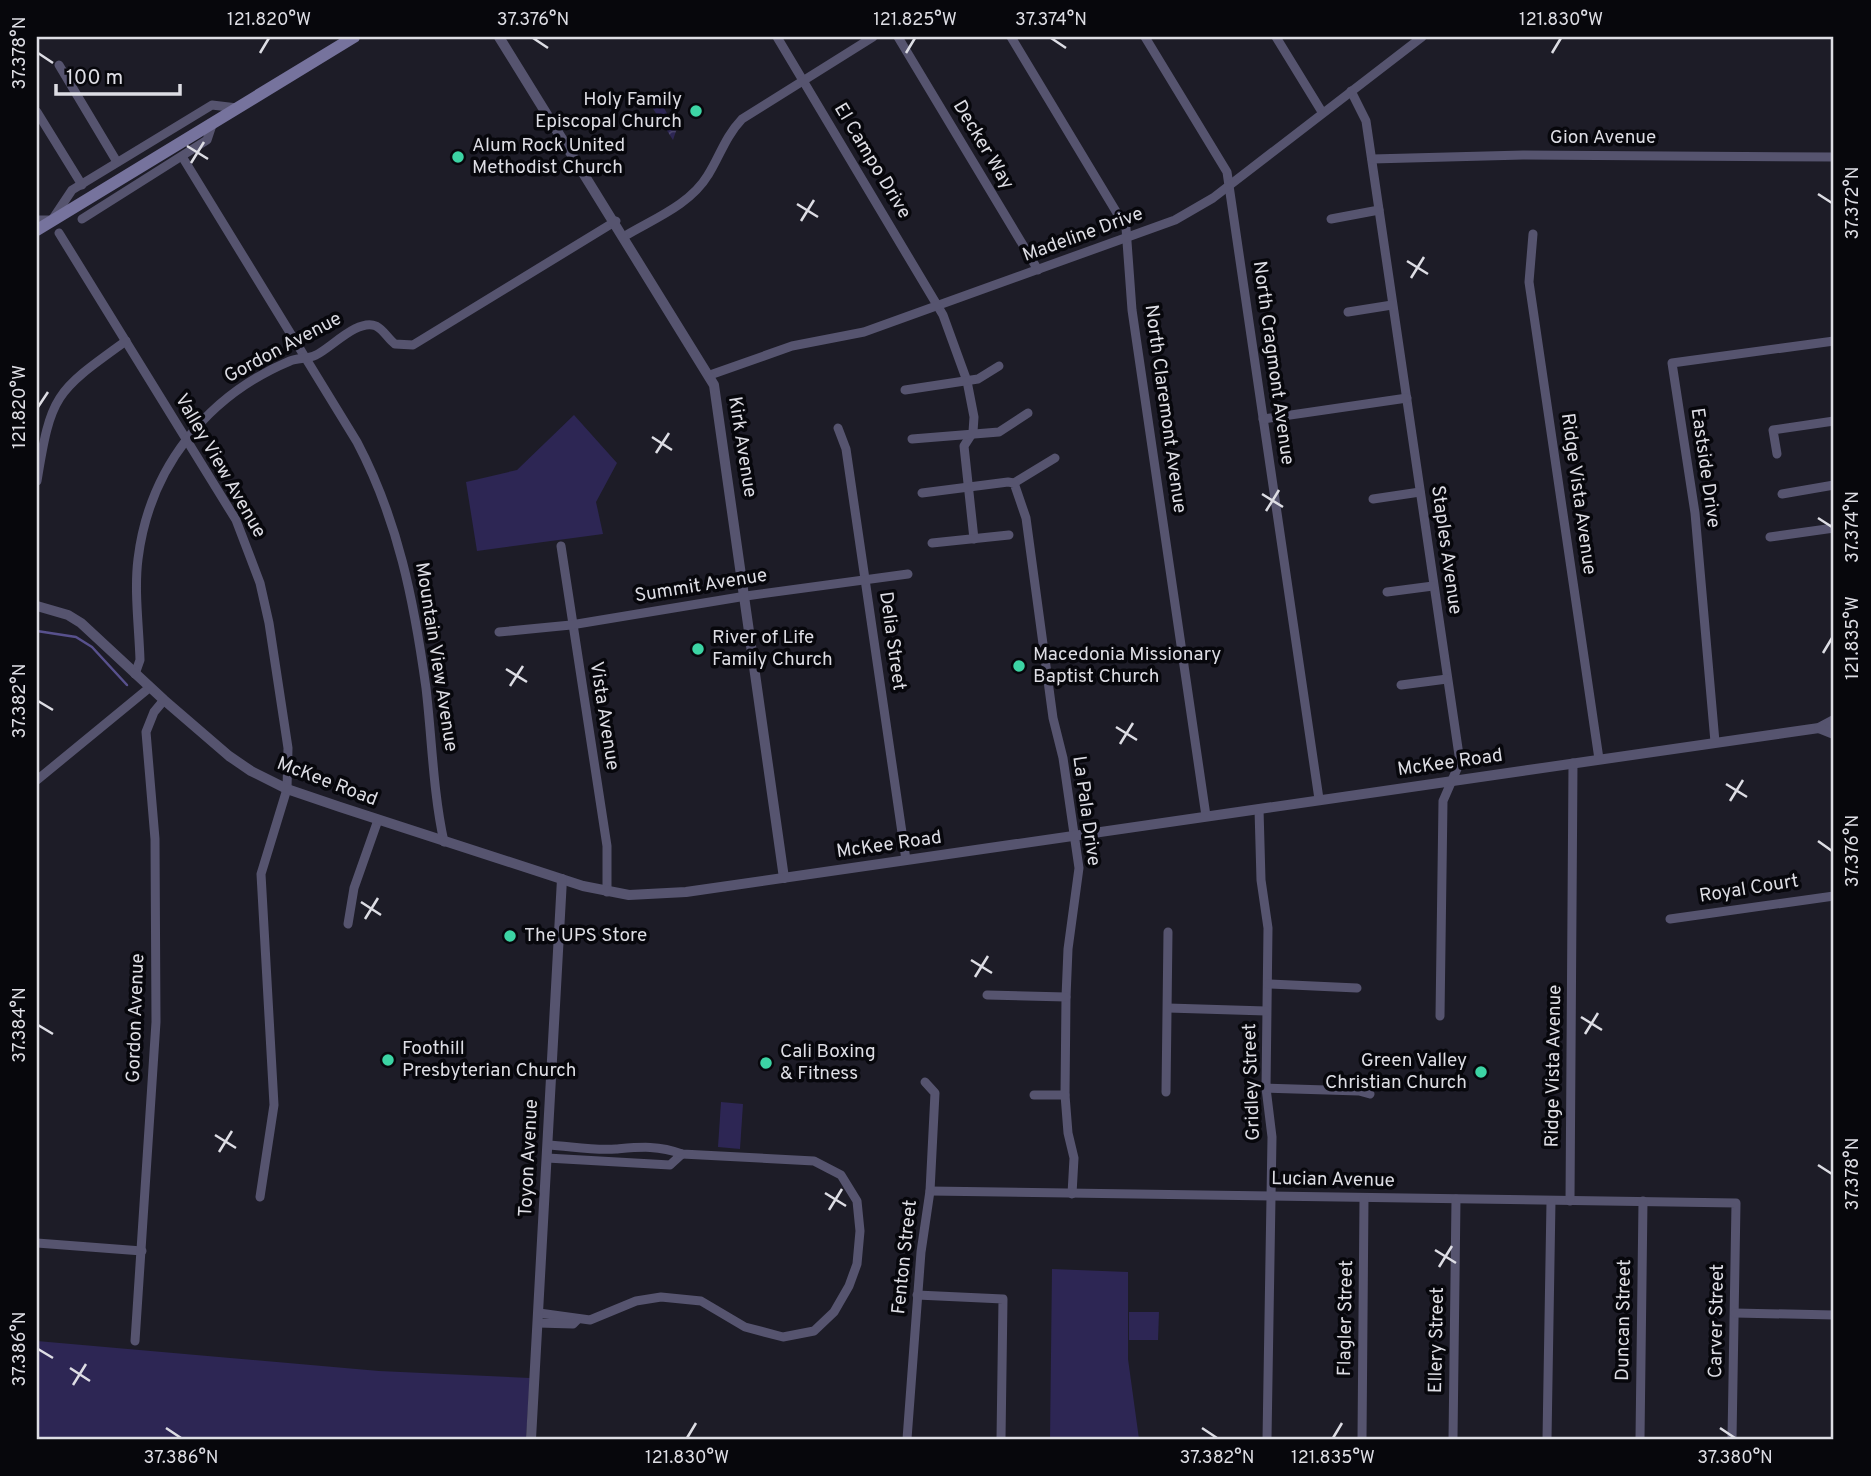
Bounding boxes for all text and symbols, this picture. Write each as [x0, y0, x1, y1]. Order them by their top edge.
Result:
text: 121.820°W [227, 9, 311, 32]
text: 37.376°N [497, 9, 569, 32]
text: 121.825°W [873, 9, 957, 32]
text: 37.374°N [1015, 9, 1087, 32]
text: 121.830°W [1519, 9, 1603, 32]
text: 37.378°N [9, 17, 32, 89]
scale bar [56, 52, 180, 96]
text: 100 m [66, 65, 123, 92]
place label: Holy Family Episcopal Church [535, 88, 682, 134]
street label: Decker Way [947, 96, 1019, 194]
street label: El Campo Drive [828, 99, 916, 223]
marker: Holy Family Episcopal Church [688, 103, 704, 119]
street label: Gion Avenue [1550, 126, 1656, 150]
place label: Alum Rock United Methodist Church [472, 134, 625, 180]
marker: Alum Rock United Methodist Church [450, 149, 466, 165]
text: 37.372°N [1842, 166, 1865, 240]
street label: Madeline Drive [1020, 202, 1146, 268]
street label: North Cragmont Avenue [1247, 259, 1299, 467]
street label: North Claremont Avenue [1138, 303, 1192, 515]
street label: Gordon Avenue [220, 307, 346, 389]
text: 121.820°W [9, 365, 32, 449]
street label: Valley View Avenue [169, 390, 271, 542]
street label: Kirk Avenue [722, 395, 762, 499]
street label: Eastside Drive [1685, 406, 1725, 530]
street label: Ridge Vista Avenue [1555, 412, 1601, 576]
street label: Staples Avenue [1425, 484, 1467, 616]
text: 37.374°N [1842, 491, 1865, 563]
street label: Mountain View Avenue [409, 561, 463, 753]
street label: Summit Avenue [633, 564, 769, 608]
street label: Delia Street [873, 590, 911, 692]
text: 121.835°W [1842, 596, 1865, 680]
place label: River of Life Family Church [712, 626, 833, 672]
marker: River of Life Family Church [690, 641, 706, 657]
place label: Macedonia Missionary Baptist Church [1033, 643, 1221, 689]
marker: Macedonia Missionary Baptist Church [1011, 658, 1027, 674]
street label: Vista Avenue [584, 660, 624, 772]
text: 37.382°N [9, 664, 32, 738]
street label: McKee Road [1396, 744, 1504, 782]
street label: McKee Road [273, 752, 381, 812]
street label: La Pala Drive [1066, 754, 1106, 868]
text: 37.376°N [1842, 815, 1865, 887]
street label: McKee Road [835, 826, 943, 864]
street label: Royal Court [1698, 869, 1800, 909]
place label: The UPS Store [524, 924, 647, 948]
marker: The UPS Store [502, 928, 518, 944]
street label: Gordon Avenue [122, 953, 150, 1083]
street label: Ridge Vista Avenue [1541, 984, 1567, 1148]
text: 37.384°N [9, 987, 32, 1063]
street label: Gridley Street [1238, 1023, 1266, 1141]
place label: Foothill Presbyterian Church [402, 1037, 577, 1083]
place label: Cali Boxing & Fitness [780, 1040, 876, 1086]
place label: Green Valley Christian Church [1325, 1049, 1467, 1095]
marker: Foothill Presbyterian Church [380, 1052, 396, 1068]
marker: Cali Boxing & Fitness [758, 1055, 774, 1071]
marker: Green Valley Christian Church [1473, 1064, 1489, 1080]
street label: Toyon Avenue [514, 1098, 544, 1218]
text: 37.378°N [1842, 1138, 1865, 1210]
street label: Lucian Avenue [1271, 1167, 1395, 1193]
street label: Fenton Street [887, 1199, 923, 1315]
street label: Duncan Street [1611, 1259, 1637, 1381]
street label: Flagler Street [1333, 1260, 1359, 1376]
street label: Carver Street [1704, 1264, 1730, 1378]
street label: Ellery Street [1424, 1287, 1450, 1393]
text: 37.386°N [9, 1312, 32, 1387]
text: 37.386°N [144, 1447, 219, 1470]
text: 121.830°W [645, 1447, 729, 1470]
text: 37.382°N [1180, 1447, 1254, 1470]
text: 121.835°W [1291, 1447, 1375, 1470]
text: 37.380°N [1697, 1447, 1773, 1470]

